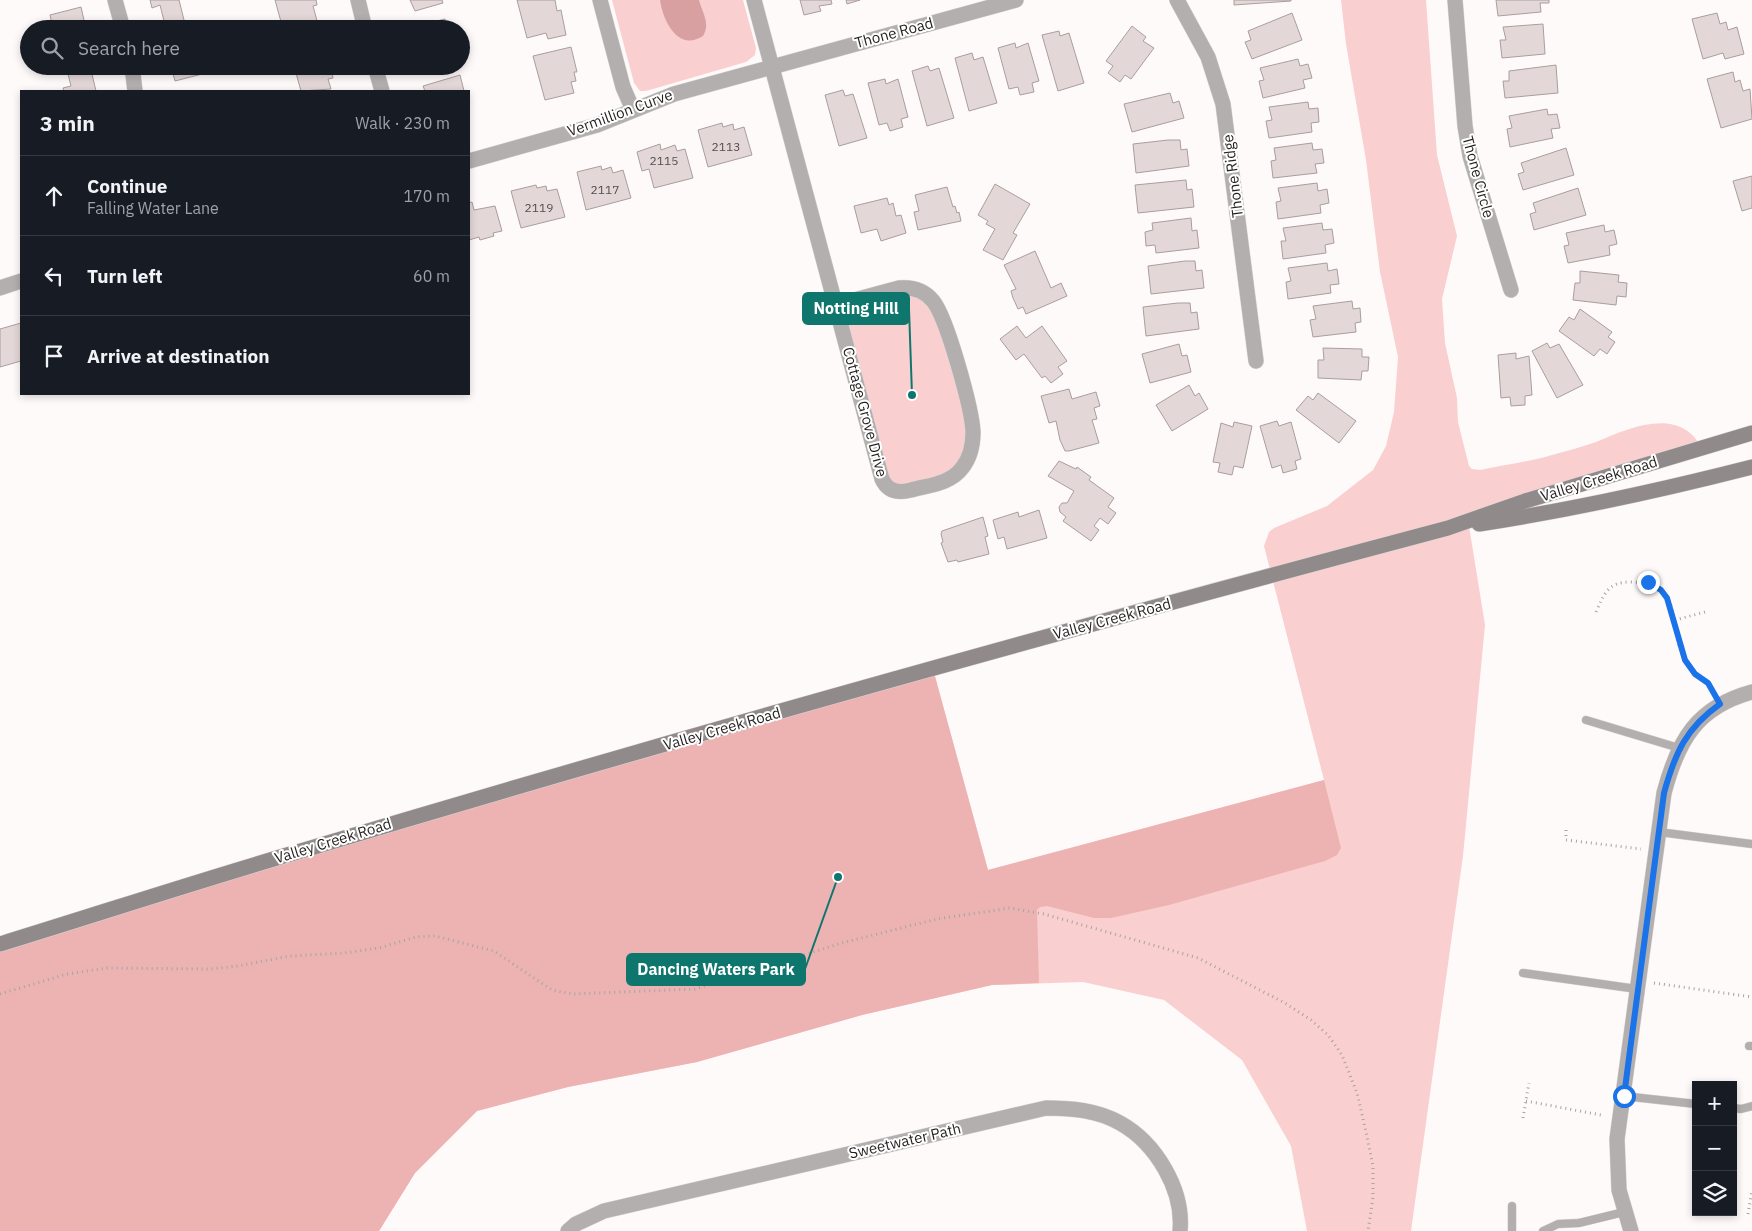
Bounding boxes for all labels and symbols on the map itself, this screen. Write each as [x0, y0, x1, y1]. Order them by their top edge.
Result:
street label: Thone Road [853, 13, 935, 52]
street label: Vermillion Curve [565, 85, 675, 140]
street label: Thone Ridge [1218, 133, 1247, 219]
street label: Thone Circle [1458, 134, 1499, 220]
house number: 2113 [712, 139, 740, 154]
house number: 2115 [650, 153, 678, 168]
house number: 2117 [591, 182, 619, 197]
house number: 2119 [525, 200, 553, 215]
callout: Notting Hill [803, 293, 909, 324]
text: Notting Hill [813, 298, 899, 318]
street label: Cottage Grove Drive [839, 345, 892, 479]
street label: Valley Creek Road [1538, 452, 1660, 505]
route end [1637, 571, 1660, 594]
street label: Valley Creek Road [1051, 594, 1173, 643]
street label: Valley Creek Road [661, 703, 783, 754]
street label: Valley Creek Road [272, 814, 394, 867]
callout: Dancing Waters Park [627, 954, 805, 985]
text: Dancing Waters Park [637, 959, 795, 979]
route start [1613, 1085, 1636, 1108]
street label: Sweetwater Path [847, 1118, 963, 1163]

